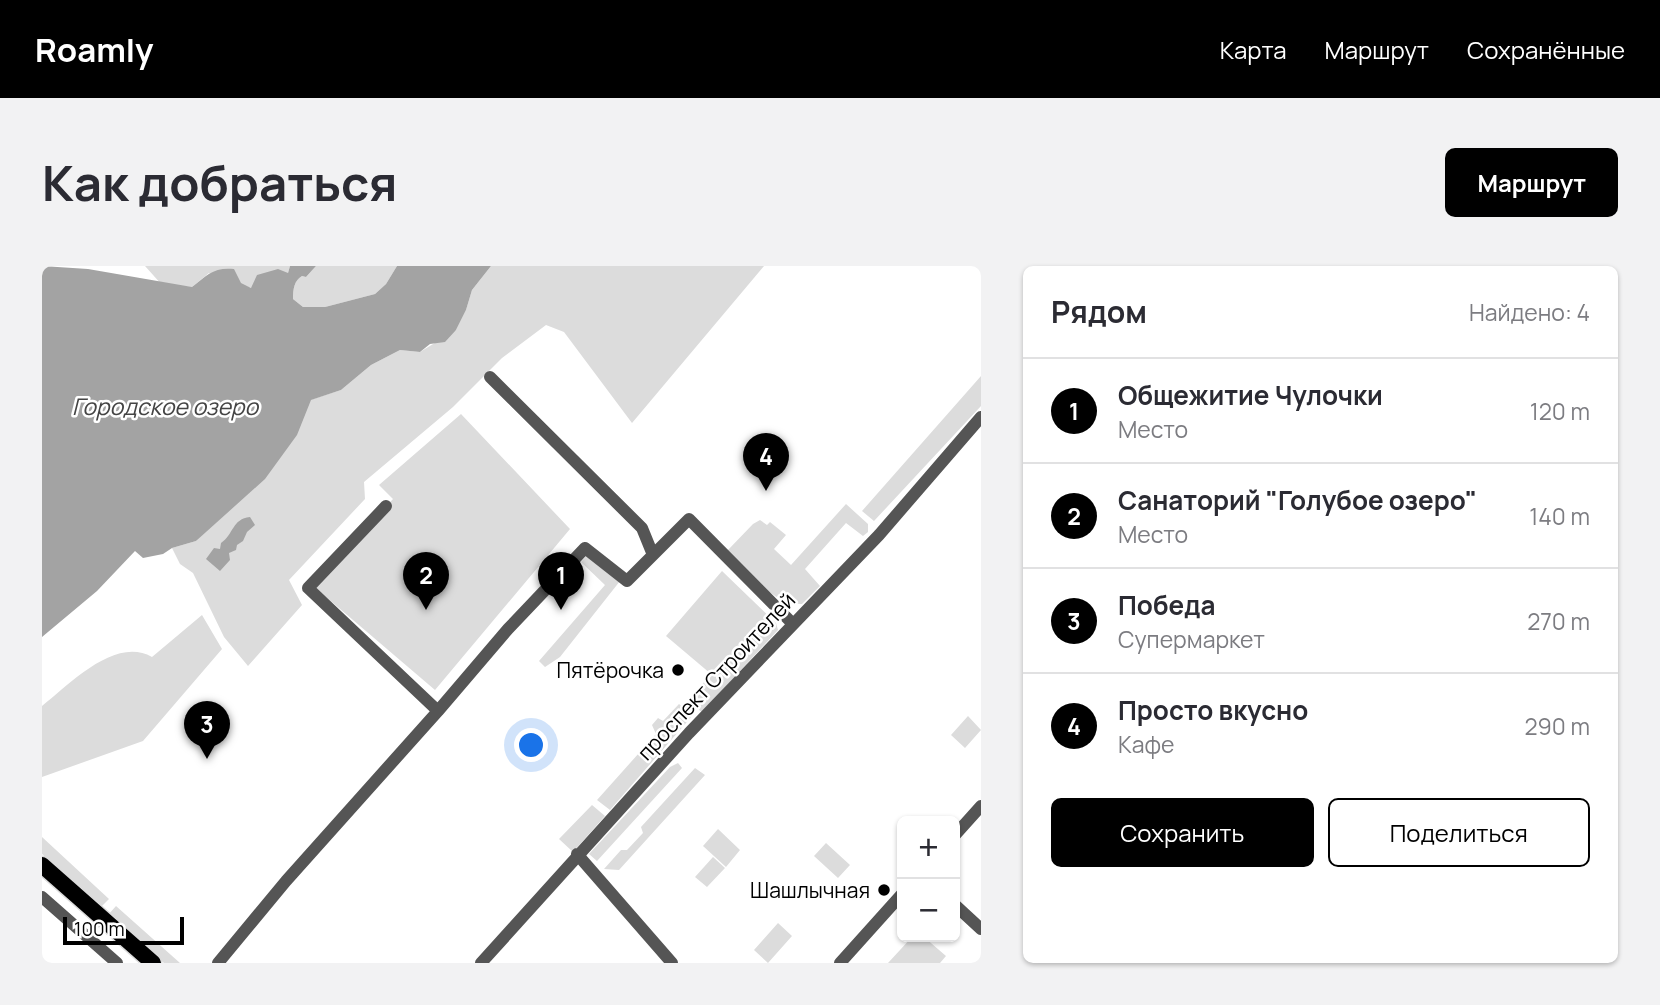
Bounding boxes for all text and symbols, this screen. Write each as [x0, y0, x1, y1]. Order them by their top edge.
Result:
text: Roamly [35, 27, 154, 72]
text: Карта [1220, 33, 1287, 66]
text: Маршрут [1325, 33, 1429, 66]
text: Сохранённые [1467, 33, 1625, 66]
button: Маршрут [1445, 148, 1618, 217]
text: Как добраться [42, 149, 397, 216]
text: Рядом [1051, 291, 1147, 332]
text: Найдено: 4 [1469, 296, 1590, 328]
text: Общежитие Чулочки [1118, 377, 1383, 413]
water label: Городское озеро [72, 390, 259, 422]
text: 1 [1069, 395, 1079, 427]
text: 120 m [1530, 395, 1590, 427]
text: Место [1118, 413, 1188, 445]
pin: 4 [743, 433, 789, 491]
text: Санаторий "Голубое озеро" [1118, 482, 1477, 518]
text: 2 [1067, 500, 1081, 532]
text: 140 m [1529, 500, 1590, 532]
text: Место [1118, 518, 1188, 550]
pin: 2 [403, 552, 449, 610]
pin: 1 [538, 552, 584, 610]
street label: проспект Строителей [631, 586, 801, 766]
text: Победа [1118, 587, 1216, 623]
text: 3 [1067, 605, 1081, 637]
text: 270 m [1527, 605, 1590, 637]
text: Супермаркет [1118, 623, 1265, 655]
place label: Пятёрочка [557, 656, 664, 684]
marker: Пятёрочка [670, 662, 686, 678]
text: Просто вкусно [1118, 692, 1308, 728]
pin: 3 [184, 701, 230, 759]
text: 4 [1067, 710, 1081, 742]
text: 290 m [1524, 710, 1590, 742]
your location [514, 728, 548, 762]
text: Кафе [1118, 728, 1174, 760]
button: Сохранить [1051, 798, 1314, 867]
button: Поделиться [1328, 798, 1590, 867]
map controls [897, 816, 960, 942]
button: + [897, 816, 960, 879]
place label: Шашлычная [750, 876, 870, 904]
button: − [897, 879, 960, 942]
marker: Шашлычная [876, 882, 892, 898]
scale bar [63, 914, 184, 946]
text: 100 m [74, 916, 125, 942]

